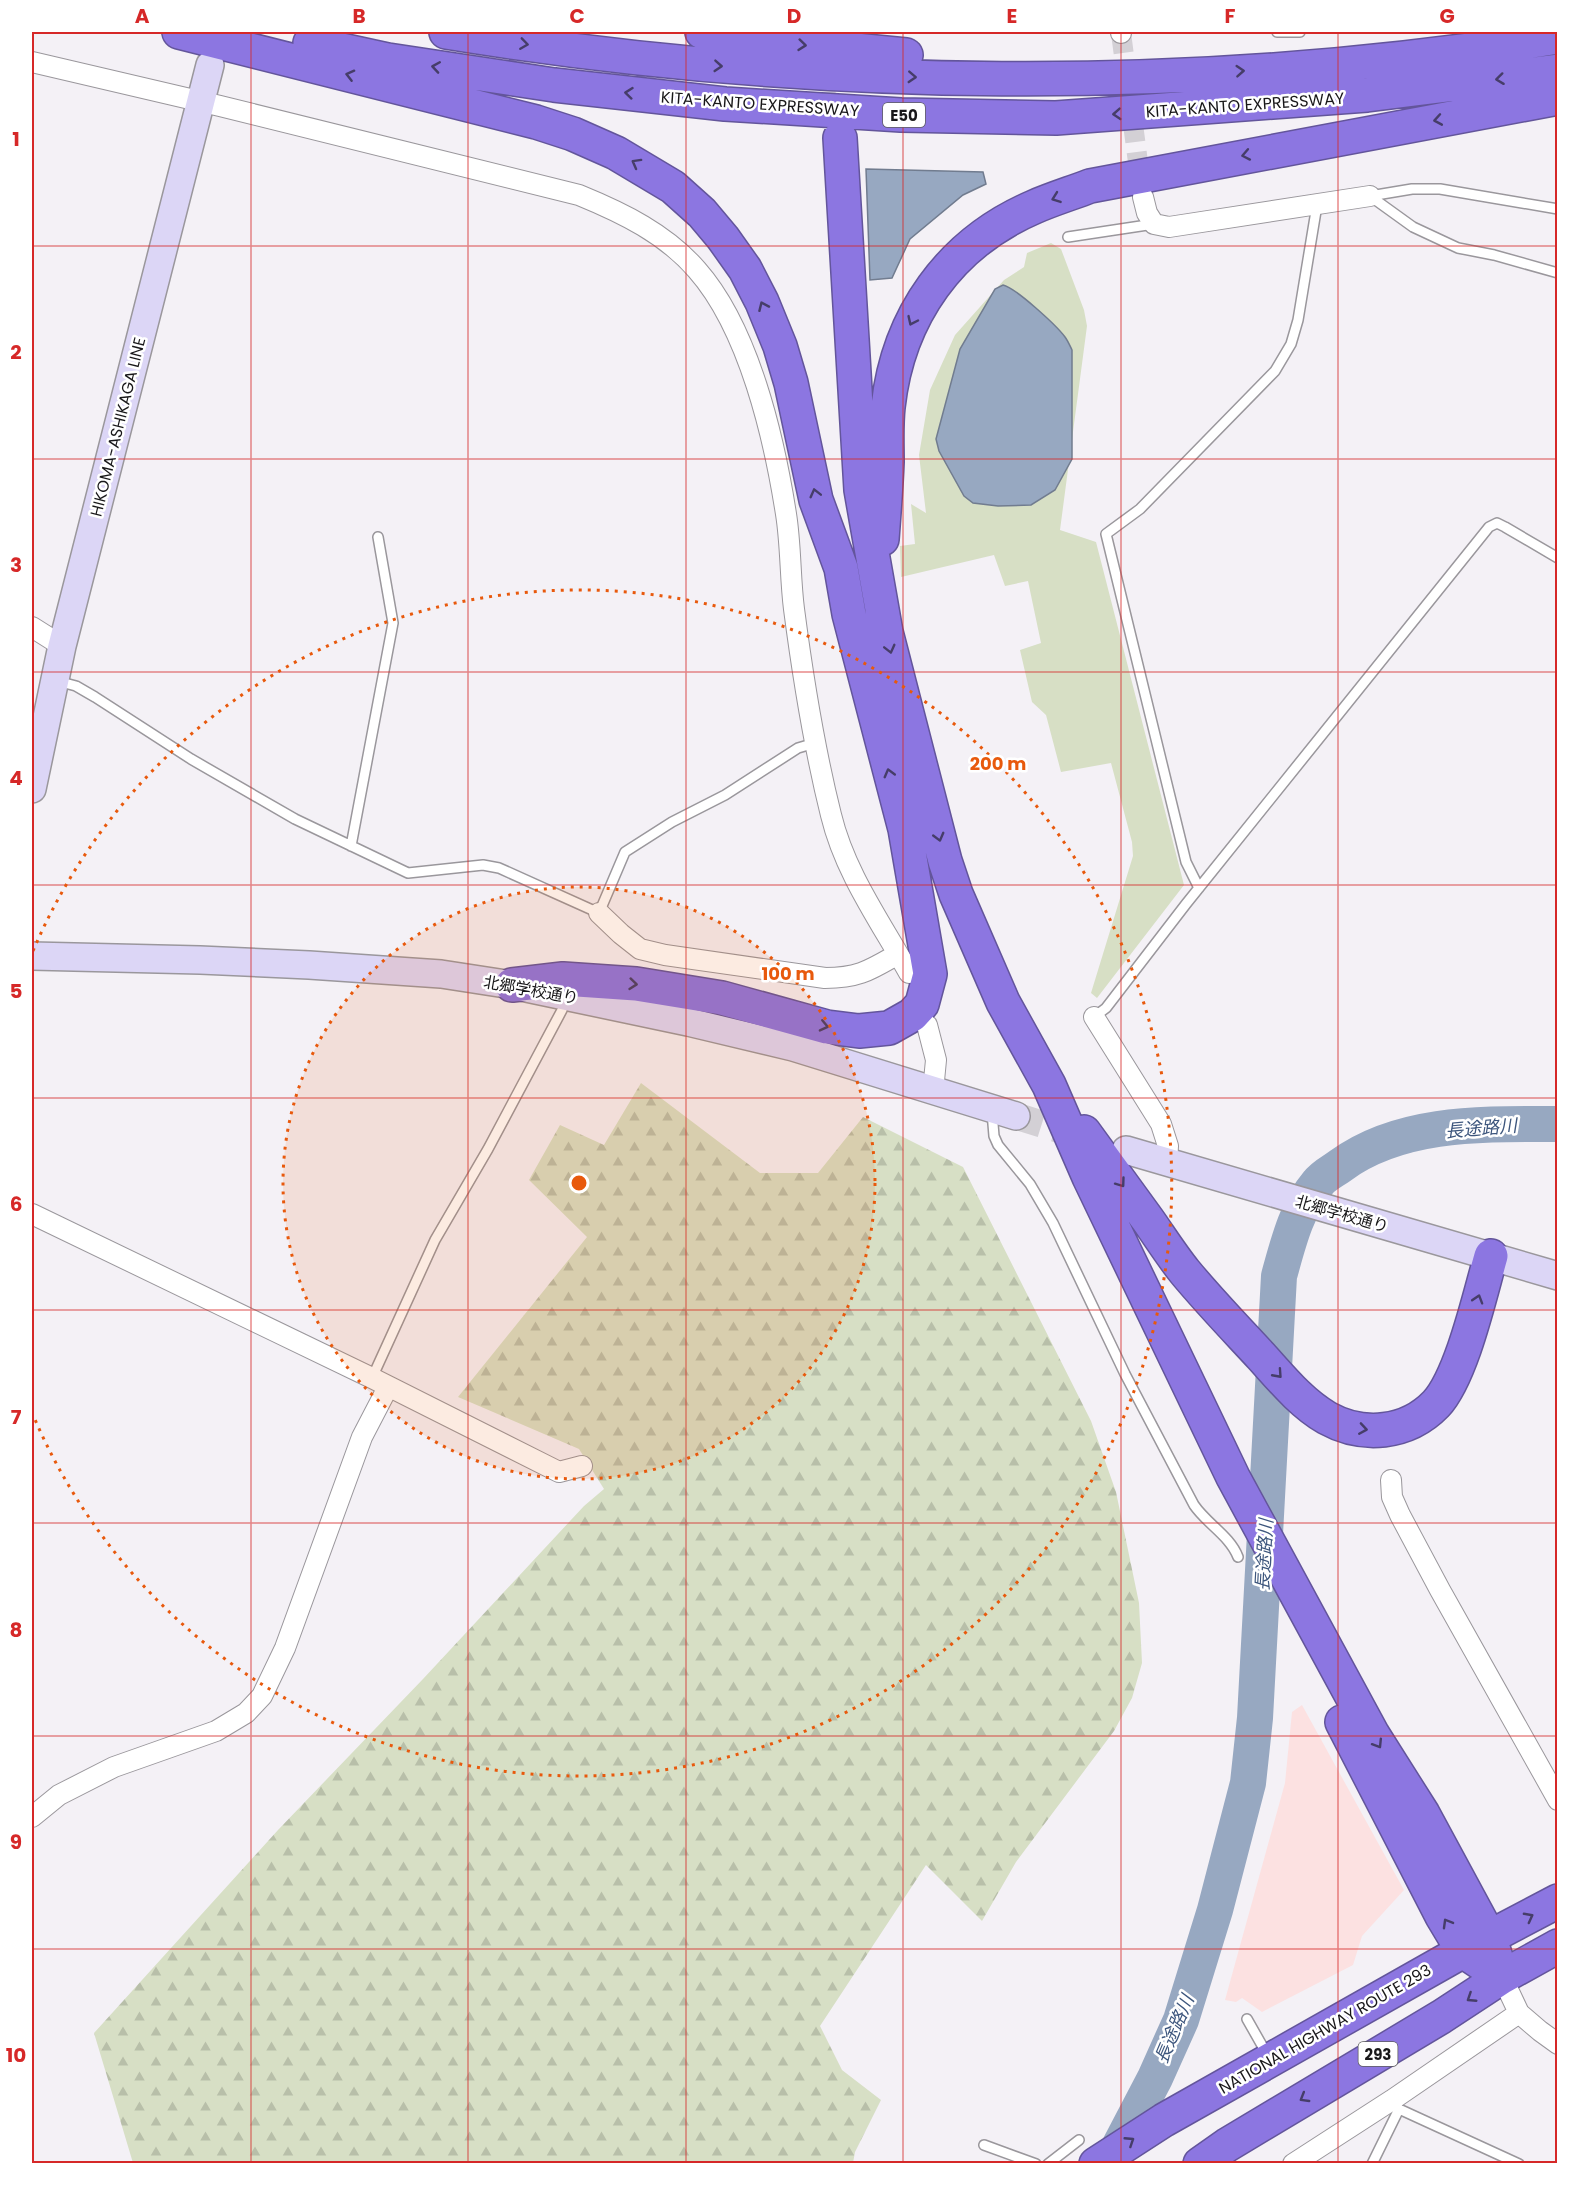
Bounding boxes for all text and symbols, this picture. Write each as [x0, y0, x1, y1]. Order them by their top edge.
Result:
text: A [135, 2, 150, 30]
text: B [352, 2, 366, 30]
text: C [569, 2, 585, 30]
text: D [787, 2, 801, 30]
text: E [1007, 2, 1017, 30]
text: F [1225, 2, 1236, 30]
text: G [1439, 2, 1455, 30]
one-way arrow [519, 38, 529, 50]
one-way arrow [797, 38, 806, 51]
one-way arrow [713, 59, 722, 72]
one-way arrow [432, 61, 441, 73]
one-way arrow [1236, 64, 1245, 77]
one-way arrow [345, 70, 355, 83]
one-way arrow [908, 71, 917, 84]
one-way arrow [1495, 73, 1504, 85]
street label: KITA-KANTO EXPRESSWAY [660, 86, 861, 122]
one-way arrow [625, 87, 634, 100]
street label: KITA-KANTO EXPRESSWAY [1145, 87, 1346, 123]
road number: E50 [883, 103, 925, 127]
one-way arrow [1113, 107, 1122, 120]
one-way arrow [1433, 113, 1443, 126]
text: 1 [12, 125, 20, 153]
one-way arrow [1241, 148, 1251, 161]
one-way arrow [631, 159, 642, 170]
one-way arrow [1052, 191, 1062, 204]
one-way arrow [759, 301, 771, 312]
one-way arrow [907, 315, 919, 326]
street label: HIKOMA-ASHIKAGA LINE [85, 335, 151, 519]
text: 2 [10, 338, 22, 366]
one-way arrow [809, 488, 822, 498]
text: 3 [10, 551, 22, 579]
one-way arrow [883, 643, 896, 653]
text: 200 m [970, 751, 1026, 776]
text: 4 [9, 764, 23, 792]
one-way arrow [884, 768, 897, 778]
one-way arrow [932, 832, 945, 842]
text: 100 m [761, 961, 815, 986]
street label: 北郷学校通り [482, 970, 580, 1010]
text: 5 [10, 977, 23, 1005]
one-way arrow [629, 977, 638, 990]
one-way arrow [818, 1018, 828, 1031]
water label: 長途路川 [1444, 1112, 1520, 1144]
centre of rings [569, 1173, 589, 1193]
one-way arrow [1114, 1176, 1125, 1187]
text: 6 [10, 1190, 22, 1218]
street label: 北郷学校通り [1293, 1190, 1391, 1238]
one-way arrow [1471, 1294, 1483, 1305]
one-way arrow [1271, 1367, 1282, 1378]
text: 7 [11, 1403, 22, 1431]
one-way arrow [1358, 1422, 1367, 1434]
water label: 長途路川 [1250, 1516, 1278, 1592]
text: 8 [10, 1616, 22, 1644]
one-way arrow [1371, 1738, 1383, 1748]
text: 9 [10, 1828, 22, 1856]
one-way arrow [1523, 1913, 1533, 1924]
one-way arrow [1442, 1919, 1454, 1929]
street label: NATIONAL HIGHWAY ROUTE 293 [1215, 1960, 1435, 2098]
water label: 長途路川 [1148, 1989, 1200, 2067]
one-way arrow [1467, 1990, 1477, 2002]
text: 10 [6, 2041, 26, 2069]
road number: 293 [1358, 2042, 1398, 2066]
one-way arrow [1300, 2091, 1310, 2103]
one-way arrow [1123, 2137, 1134, 2148]

